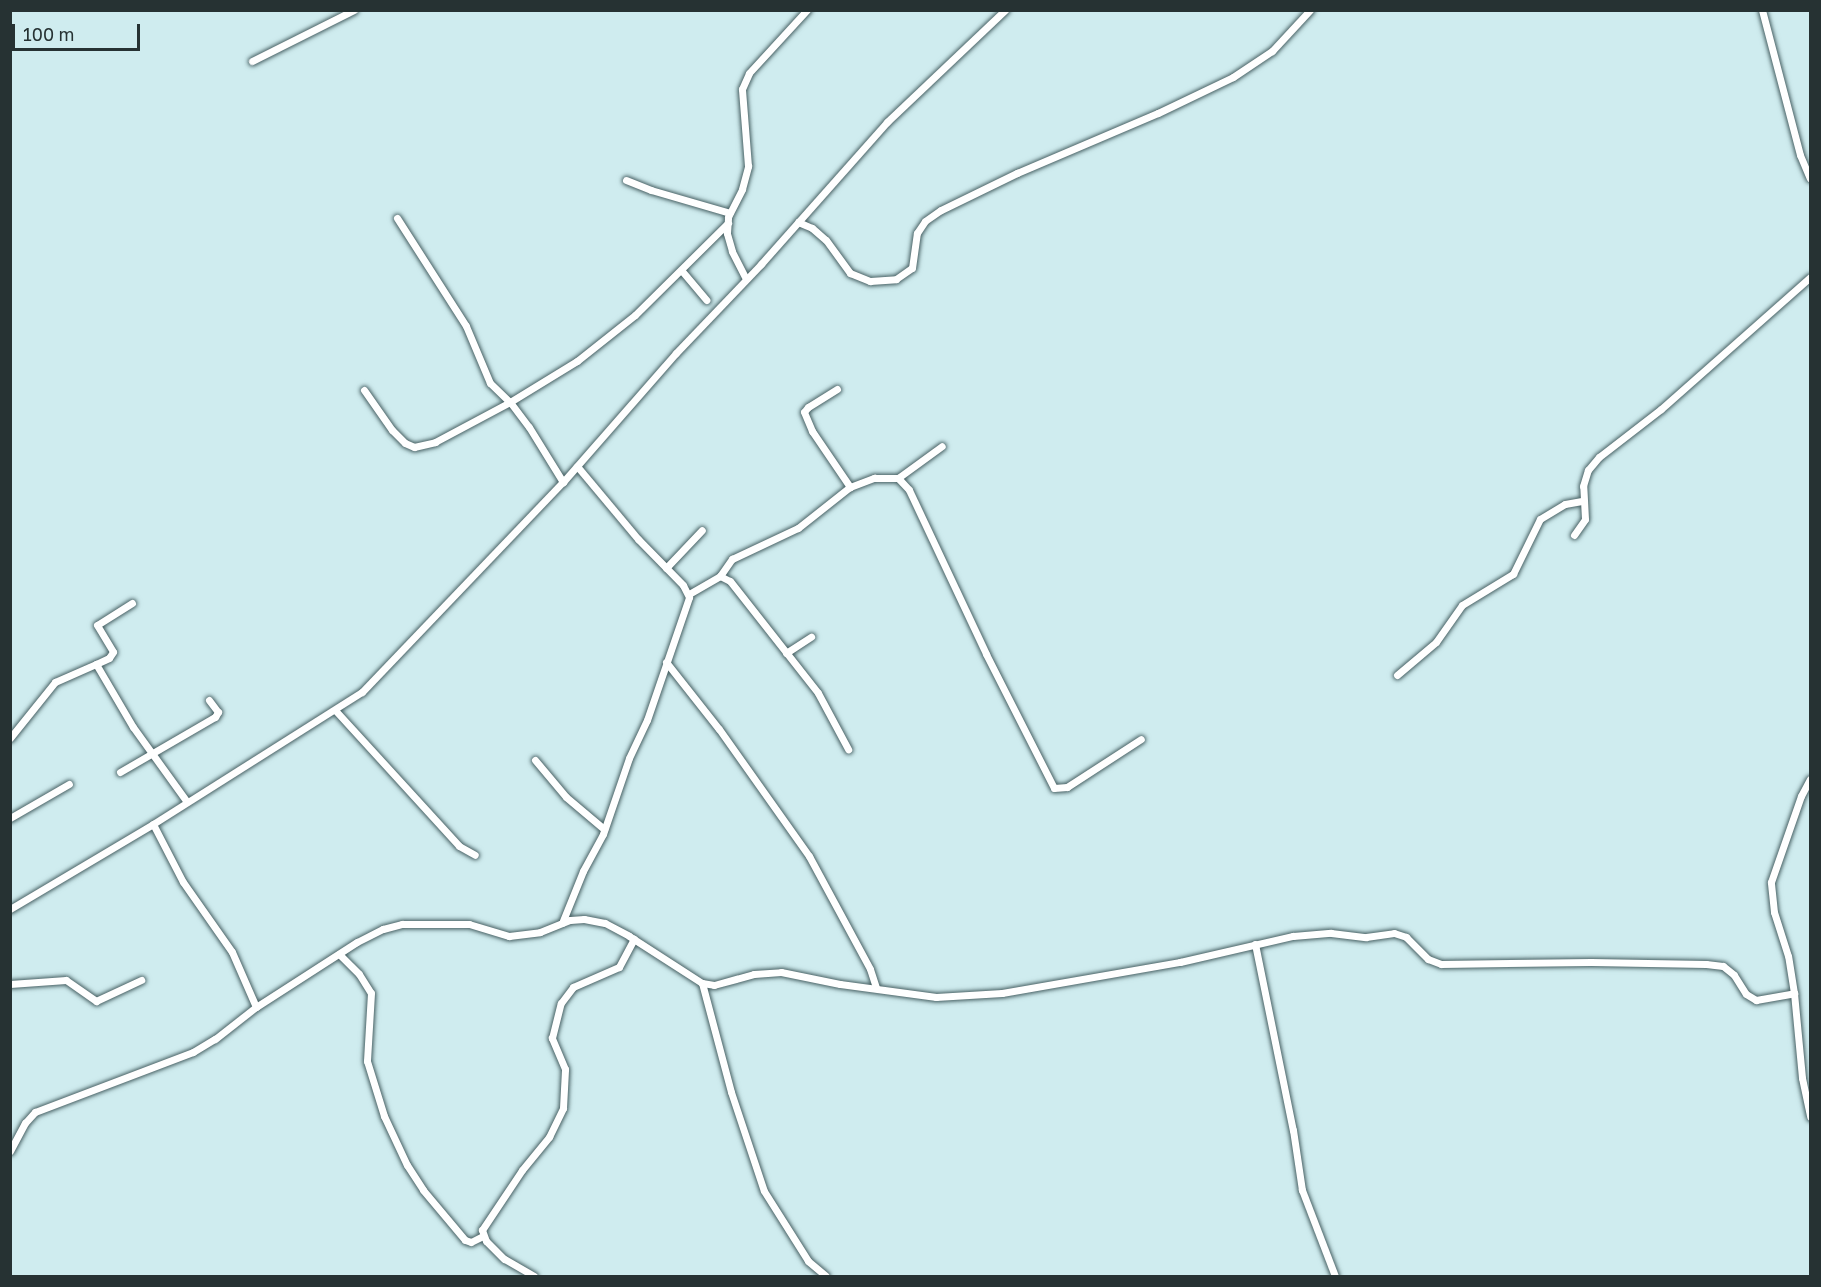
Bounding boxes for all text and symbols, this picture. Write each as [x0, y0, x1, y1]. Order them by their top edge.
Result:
scale bar [15, 12, 142, 50]
text: 100 m [23, 23, 74, 45]

